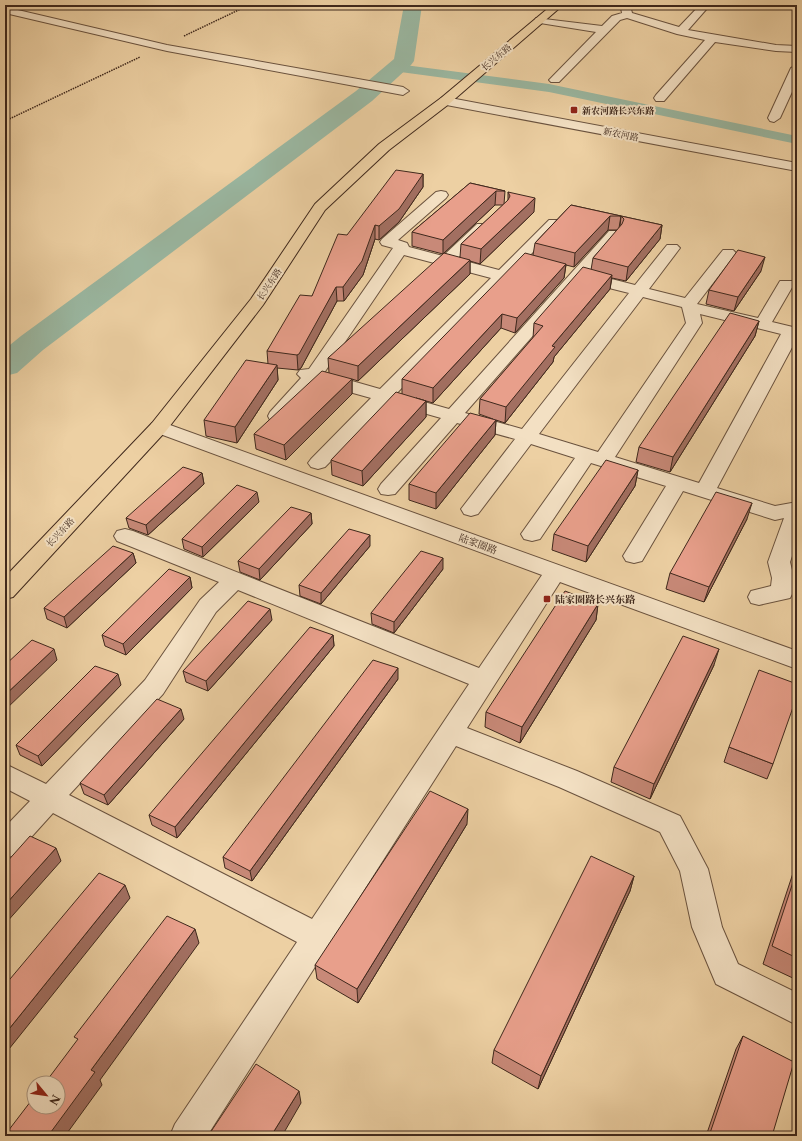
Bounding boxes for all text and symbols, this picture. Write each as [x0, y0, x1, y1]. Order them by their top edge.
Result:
street label: 长兴东路 [479, 41, 513, 73]
marker: 新农河路长兴东路 [569, 105, 579, 115]
place label: 新农河路长兴东路 [582, 105, 655, 116]
street label: 新农河路 [602, 125, 640, 143]
street label: 长兴东路 [254, 266, 284, 302]
street label: 长兴东路 [44, 515, 76, 549]
street label: 陆家圈路 [457, 531, 499, 557]
place label: 陆家圈路长兴东路 [555, 593, 636, 606]
marker: 陆家圈路长兴东路 [542, 594, 552, 604]
north arrow [26, 1075, 66, 1115]
text: N [46, 1092, 63, 1108]

